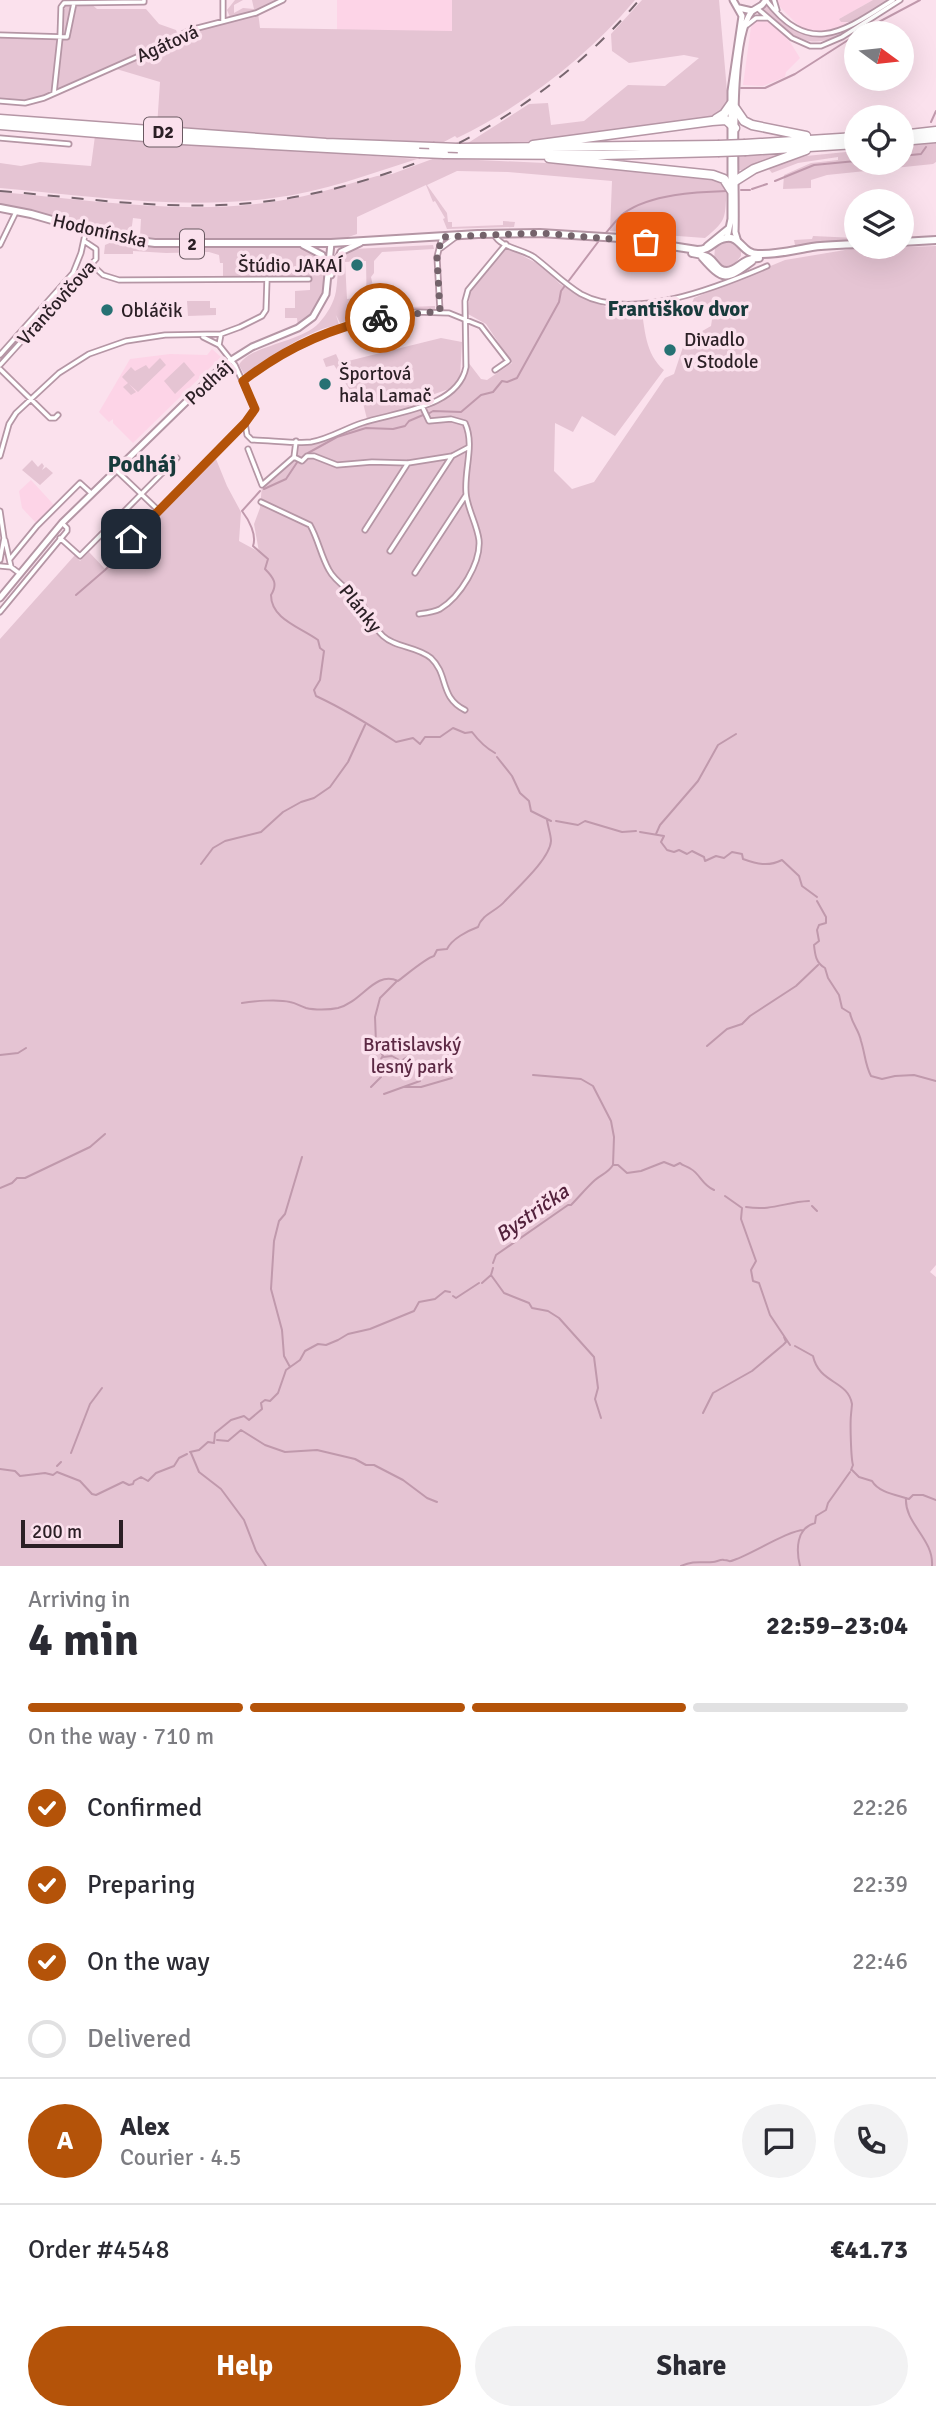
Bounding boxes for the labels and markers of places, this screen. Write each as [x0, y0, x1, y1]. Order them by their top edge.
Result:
pin [616, 212, 676, 272]
place label: Štúdio JAKAÍ [238, 253, 343, 278]
marker: Štúdio JAKAÍ [349, 257, 365, 273]
place label: Obláčik [121, 299, 183, 323]
marker: Obláčik [99, 302, 115, 318]
place label: Divadlo v Stodole [684, 328, 759, 374]
marker: Divadlo v Stodole [662, 342, 678, 358]
place label: Športová hala Lamač [339, 361, 431, 408]
marker: Športová hala Lamač [317, 376, 333, 392]
pin [101, 509, 161, 569]

